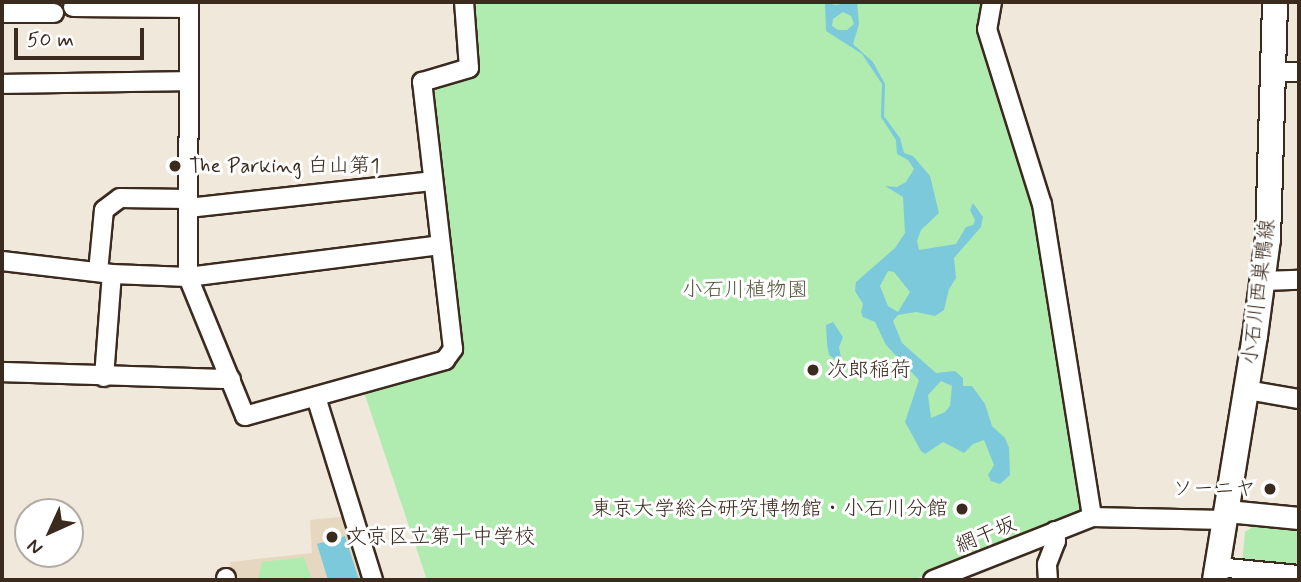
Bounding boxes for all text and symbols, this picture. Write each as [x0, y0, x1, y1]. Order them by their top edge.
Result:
scale bar [18, 14, 147, 58]
text: 50 m [27, 26, 74, 54]
place label: The Parking 白山第1 [189, 153, 372, 179]
marker: The Parking 白山第1 [167, 158, 183, 174]
street label: 小石川西巣鴨線 [1238, 218, 1280, 366]
park label: 小石川植物園 [682, 277, 808, 303]
place label: 次郎稲荷 [827, 357, 911, 383]
marker: 次郎稲荷 [805, 362, 821, 378]
place label: ソーニヤ [1172, 476, 1256, 502]
marker: ソーニヤ [1262, 481, 1278, 497]
place label: 東京大学総合研究博物館・小石川分館 [591, 496, 948, 522]
north arrow [14, 498, 84, 568]
marker: 東京大学総合研究博物館・小石川分館 [954, 501, 970, 517]
street label: 網干坂 [952, 512, 1020, 558]
place label: 文京区立第十中学校 [346, 524, 535, 550]
marker: 文京区立第十中学校 [324, 529, 340, 545]
text: N [22, 533, 49, 560]

